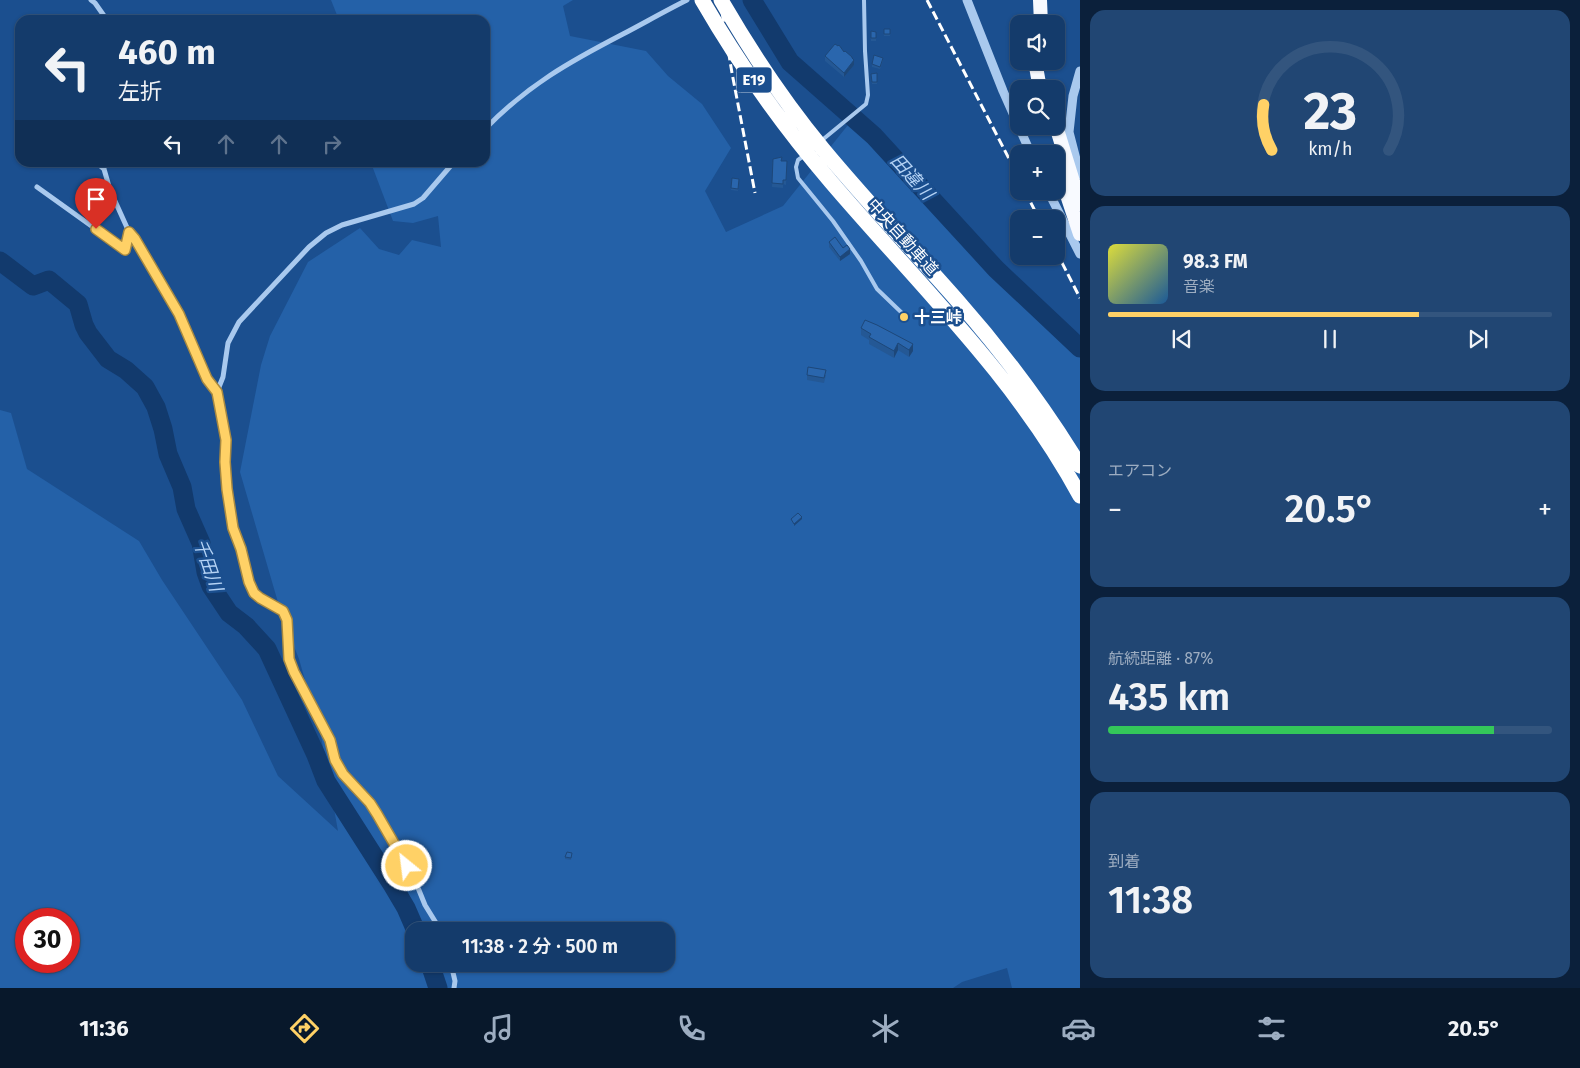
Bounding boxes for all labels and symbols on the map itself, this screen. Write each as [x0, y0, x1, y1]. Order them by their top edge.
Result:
road number: E19 [736, 68, 772, 92]
water label: 田違川 [886, 150, 940, 206]
pin [75, 178, 117, 229]
street label: 中央自動車道 [864, 195, 942, 279]
place label: 十三峠 [914, 308, 962, 327]
marker: 十三峠 [898, 311, 910, 323]
water label: 千田川 [189, 536, 228, 596]
position arrow [380, 839, 432, 891]
speed limit sign: 30 [15, 908, 80, 973]

